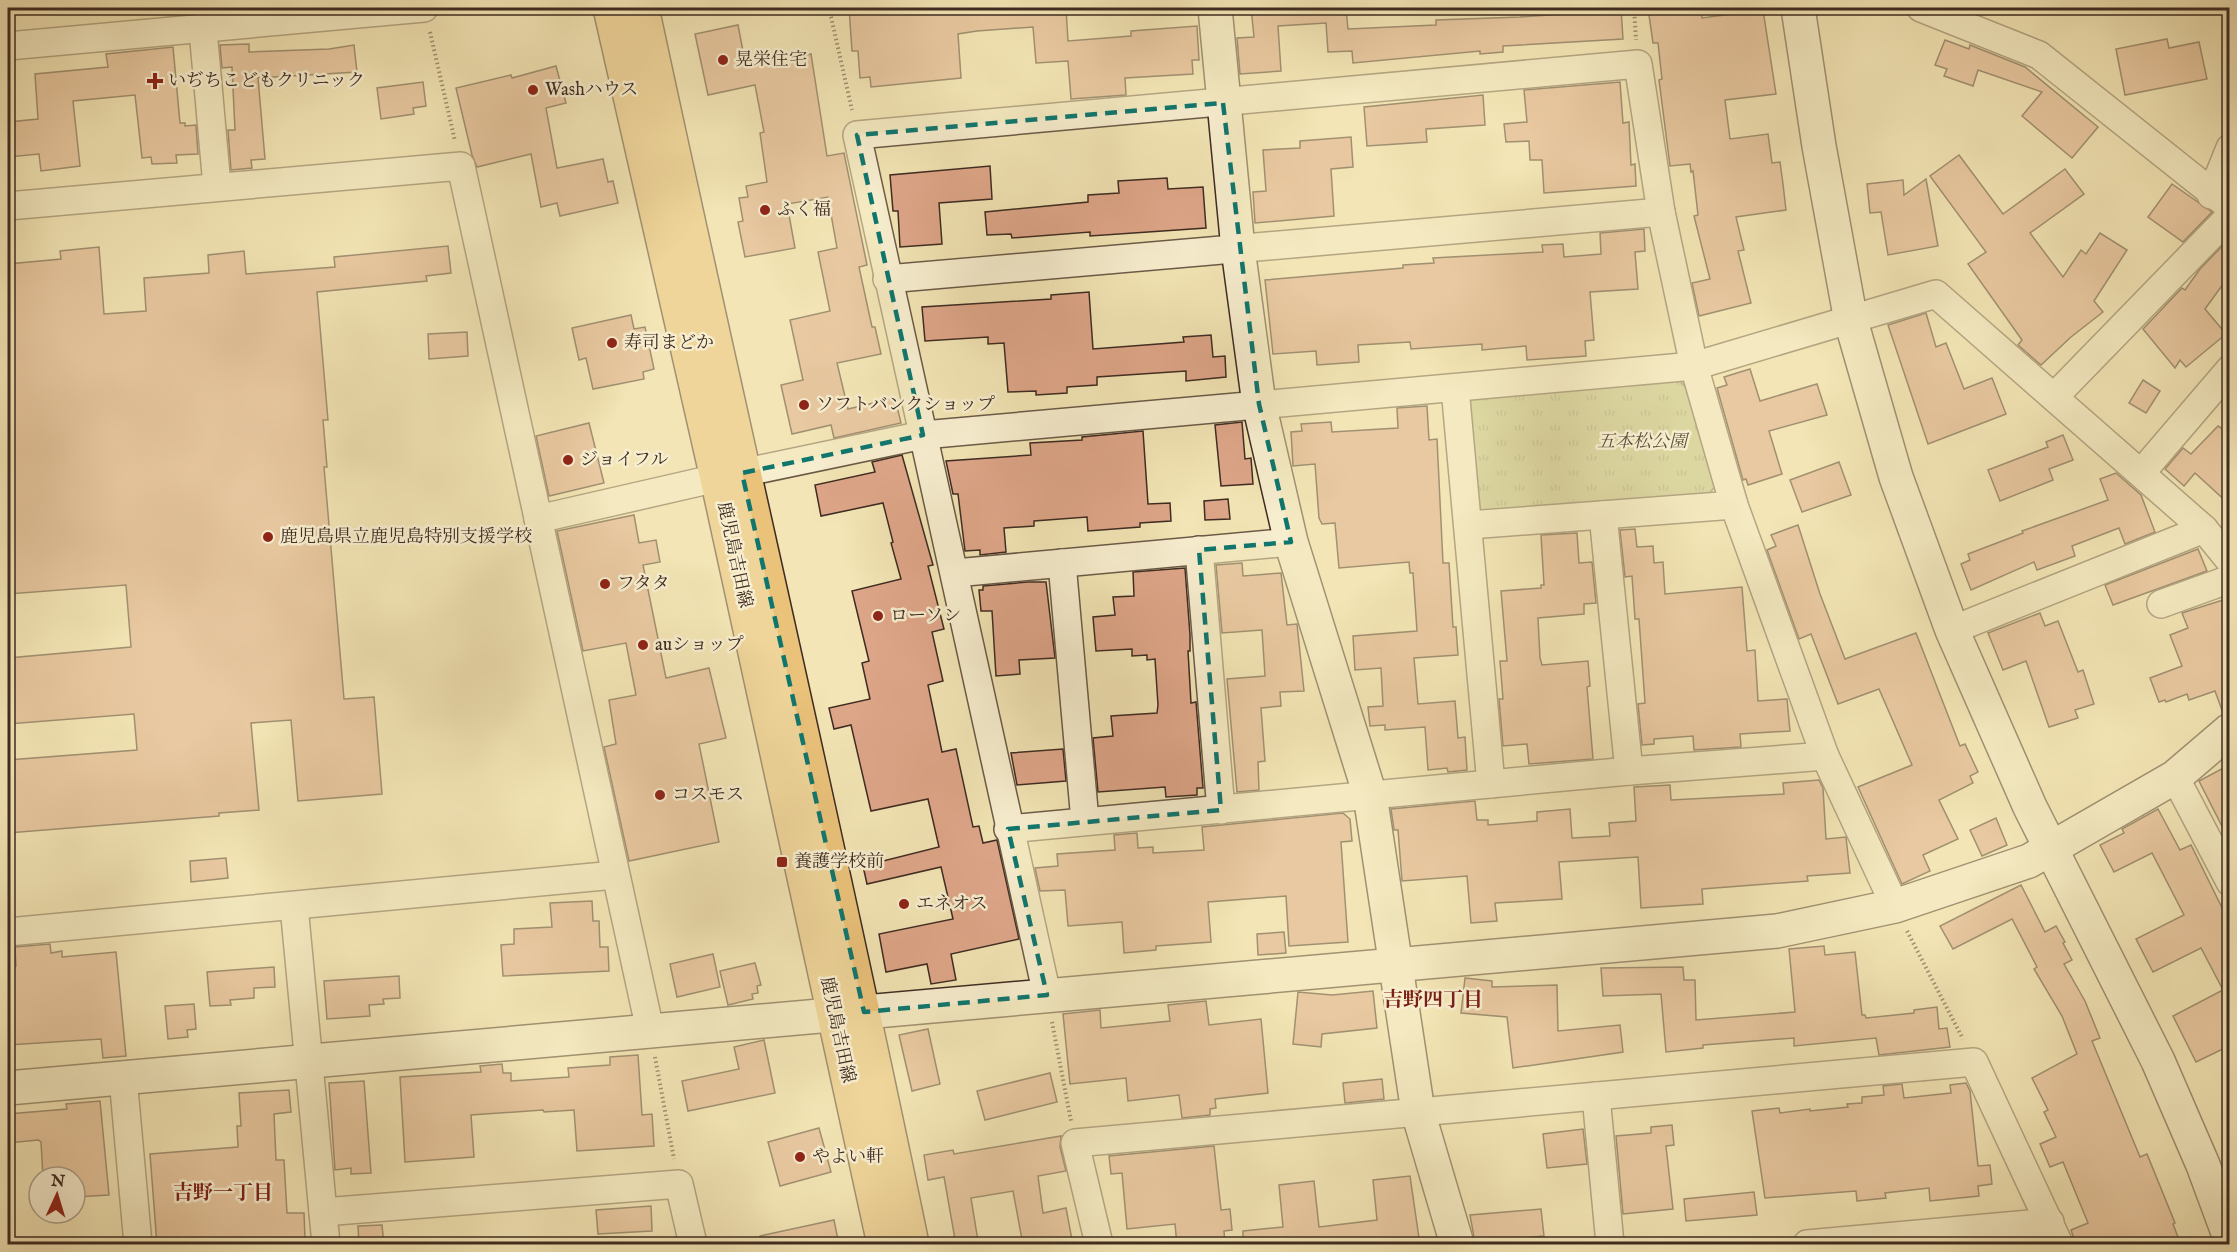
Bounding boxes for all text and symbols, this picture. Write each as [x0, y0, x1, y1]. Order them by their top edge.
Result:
place label: 晃栄住宅 [735, 49, 807, 72]
marker: 晃栄住宅 [716, 53, 730, 67]
place label: いぢちこどもクリニック [168, 70, 365, 93]
marker: いぢちこどもクリニック [146, 72, 164, 90]
place label: Washハウス [545, 79, 638, 102]
marker: Washハウス [526, 83, 540, 97]
place label: ふく福 [777, 199, 831, 222]
marker: ふく福 [758, 203, 772, 217]
place label: 寿司まどか [624, 332, 714, 355]
marker: 寿司まどか [605, 336, 619, 350]
place label: ソフトバンクショップ [816, 394, 995, 417]
marker: ソフトバンクショップ [797, 398, 811, 412]
park label: 五本松公園 [1597, 431, 1690, 454]
place label: ジョイフル [580, 449, 668, 472]
marker: ジョイフル [561, 453, 575, 467]
street label: 鹿児島吉田線 [712, 500, 756, 610]
place label: 鹿児島県立鹿児島特別支援学校 [280, 526, 532, 549]
marker: 鹿児島県立鹿児島特別支援学校 [261, 530, 275, 544]
place label: フタタ [617, 573, 670, 596]
marker: フタタ [598, 577, 612, 591]
place label: ローソン [890, 605, 961, 628]
marker: ローソン [871, 609, 885, 623]
place label: auショップ [655, 634, 744, 657]
marker: auショップ [636, 638, 650, 652]
place label: コスモス [672, 784, 744, 807]
marker: コスモス [653, 788, 667, 802]
place label: 養護学校前 [794, 851, 884, 874]
marker: 養護学校前 [775, 855, 789, 869]
place label: エネオス [916, 893, 988, 916]
marker: エネオス [897, 897, 911, 911]
street label: 鹿児島吉田線 [815, 975, 859, 1085]
district label: 吉野四丁目 [1383, 988, 1483, 1013]
place label: やよい軒 [812, 1146, 884, 1169]
marker: やよい軒 [793, 1150, 807, 1164]
north arrow [27, 1165, 87, 1225]
text: N [49, 1172, 66, 1193]
district label: 吉野一丁目 [173, 1181, 273, 1206]

